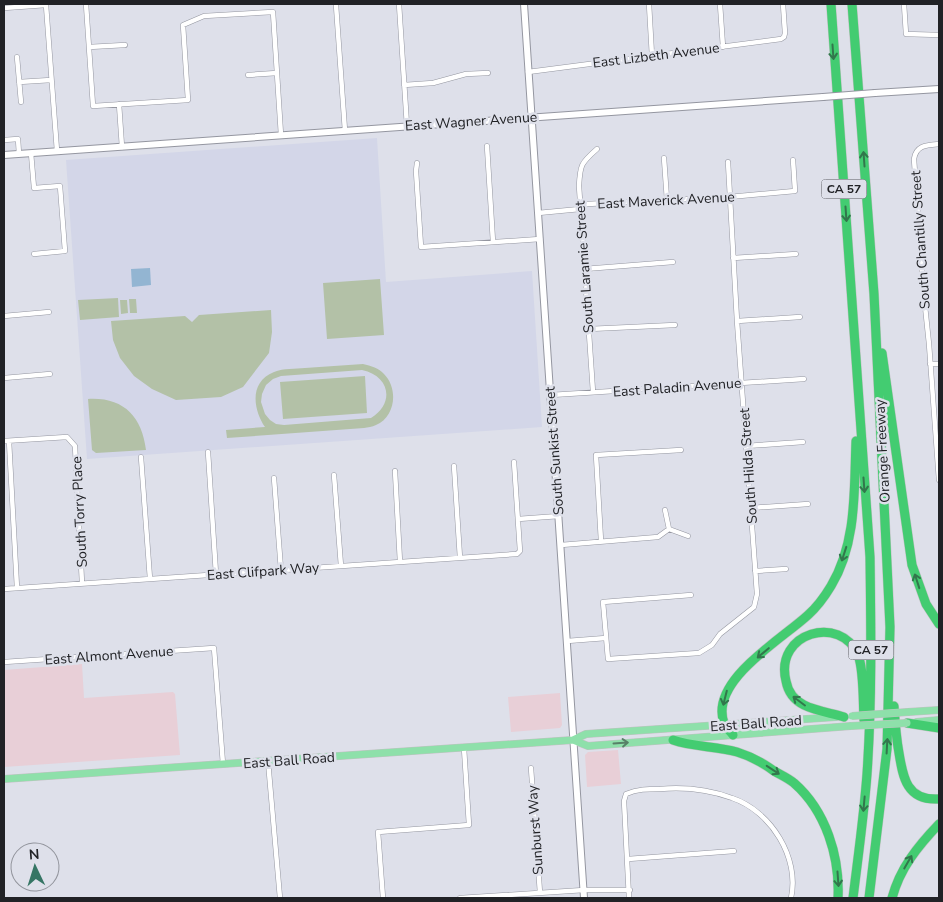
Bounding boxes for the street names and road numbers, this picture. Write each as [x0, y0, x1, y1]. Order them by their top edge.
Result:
street label: East Lizbeth Avenue [592, 38, 721, 73]
street label: East Wagner Avenue [404, 107, 538, 136]
street label: South Chantilly Street [906, 170, 935, 310]
road number: CA 57 [822, 180, 866, 198]
street label: East Maverick Avenue [597, 187, 735, 214]
street label: South Laramie Street [570, 200, 599, 334]
street label: East Paladin Avenue [612, 374, 742, 401]
street label: South Sunkist Street [541, 386, 568, 516]
street label: Orange Freeway [870, 398, 895, 503]
street label: South Hilda Street [735, 407, 762, 525]
street label: South Torry Place [67, 456, 92, 568]
street label: East Clifpark Way [206, 558, 321, 585]
road number: CA 57 [848, 640, 894, 660]
street label: East Almont Avenue [44, 642, 174, 669]
street label: East Ball Road [709, 711, 803, 736]
street label: East Ball Road [242, 748, 336, 773]
street label: Sunburst Way [523, 784, 548, 875]

